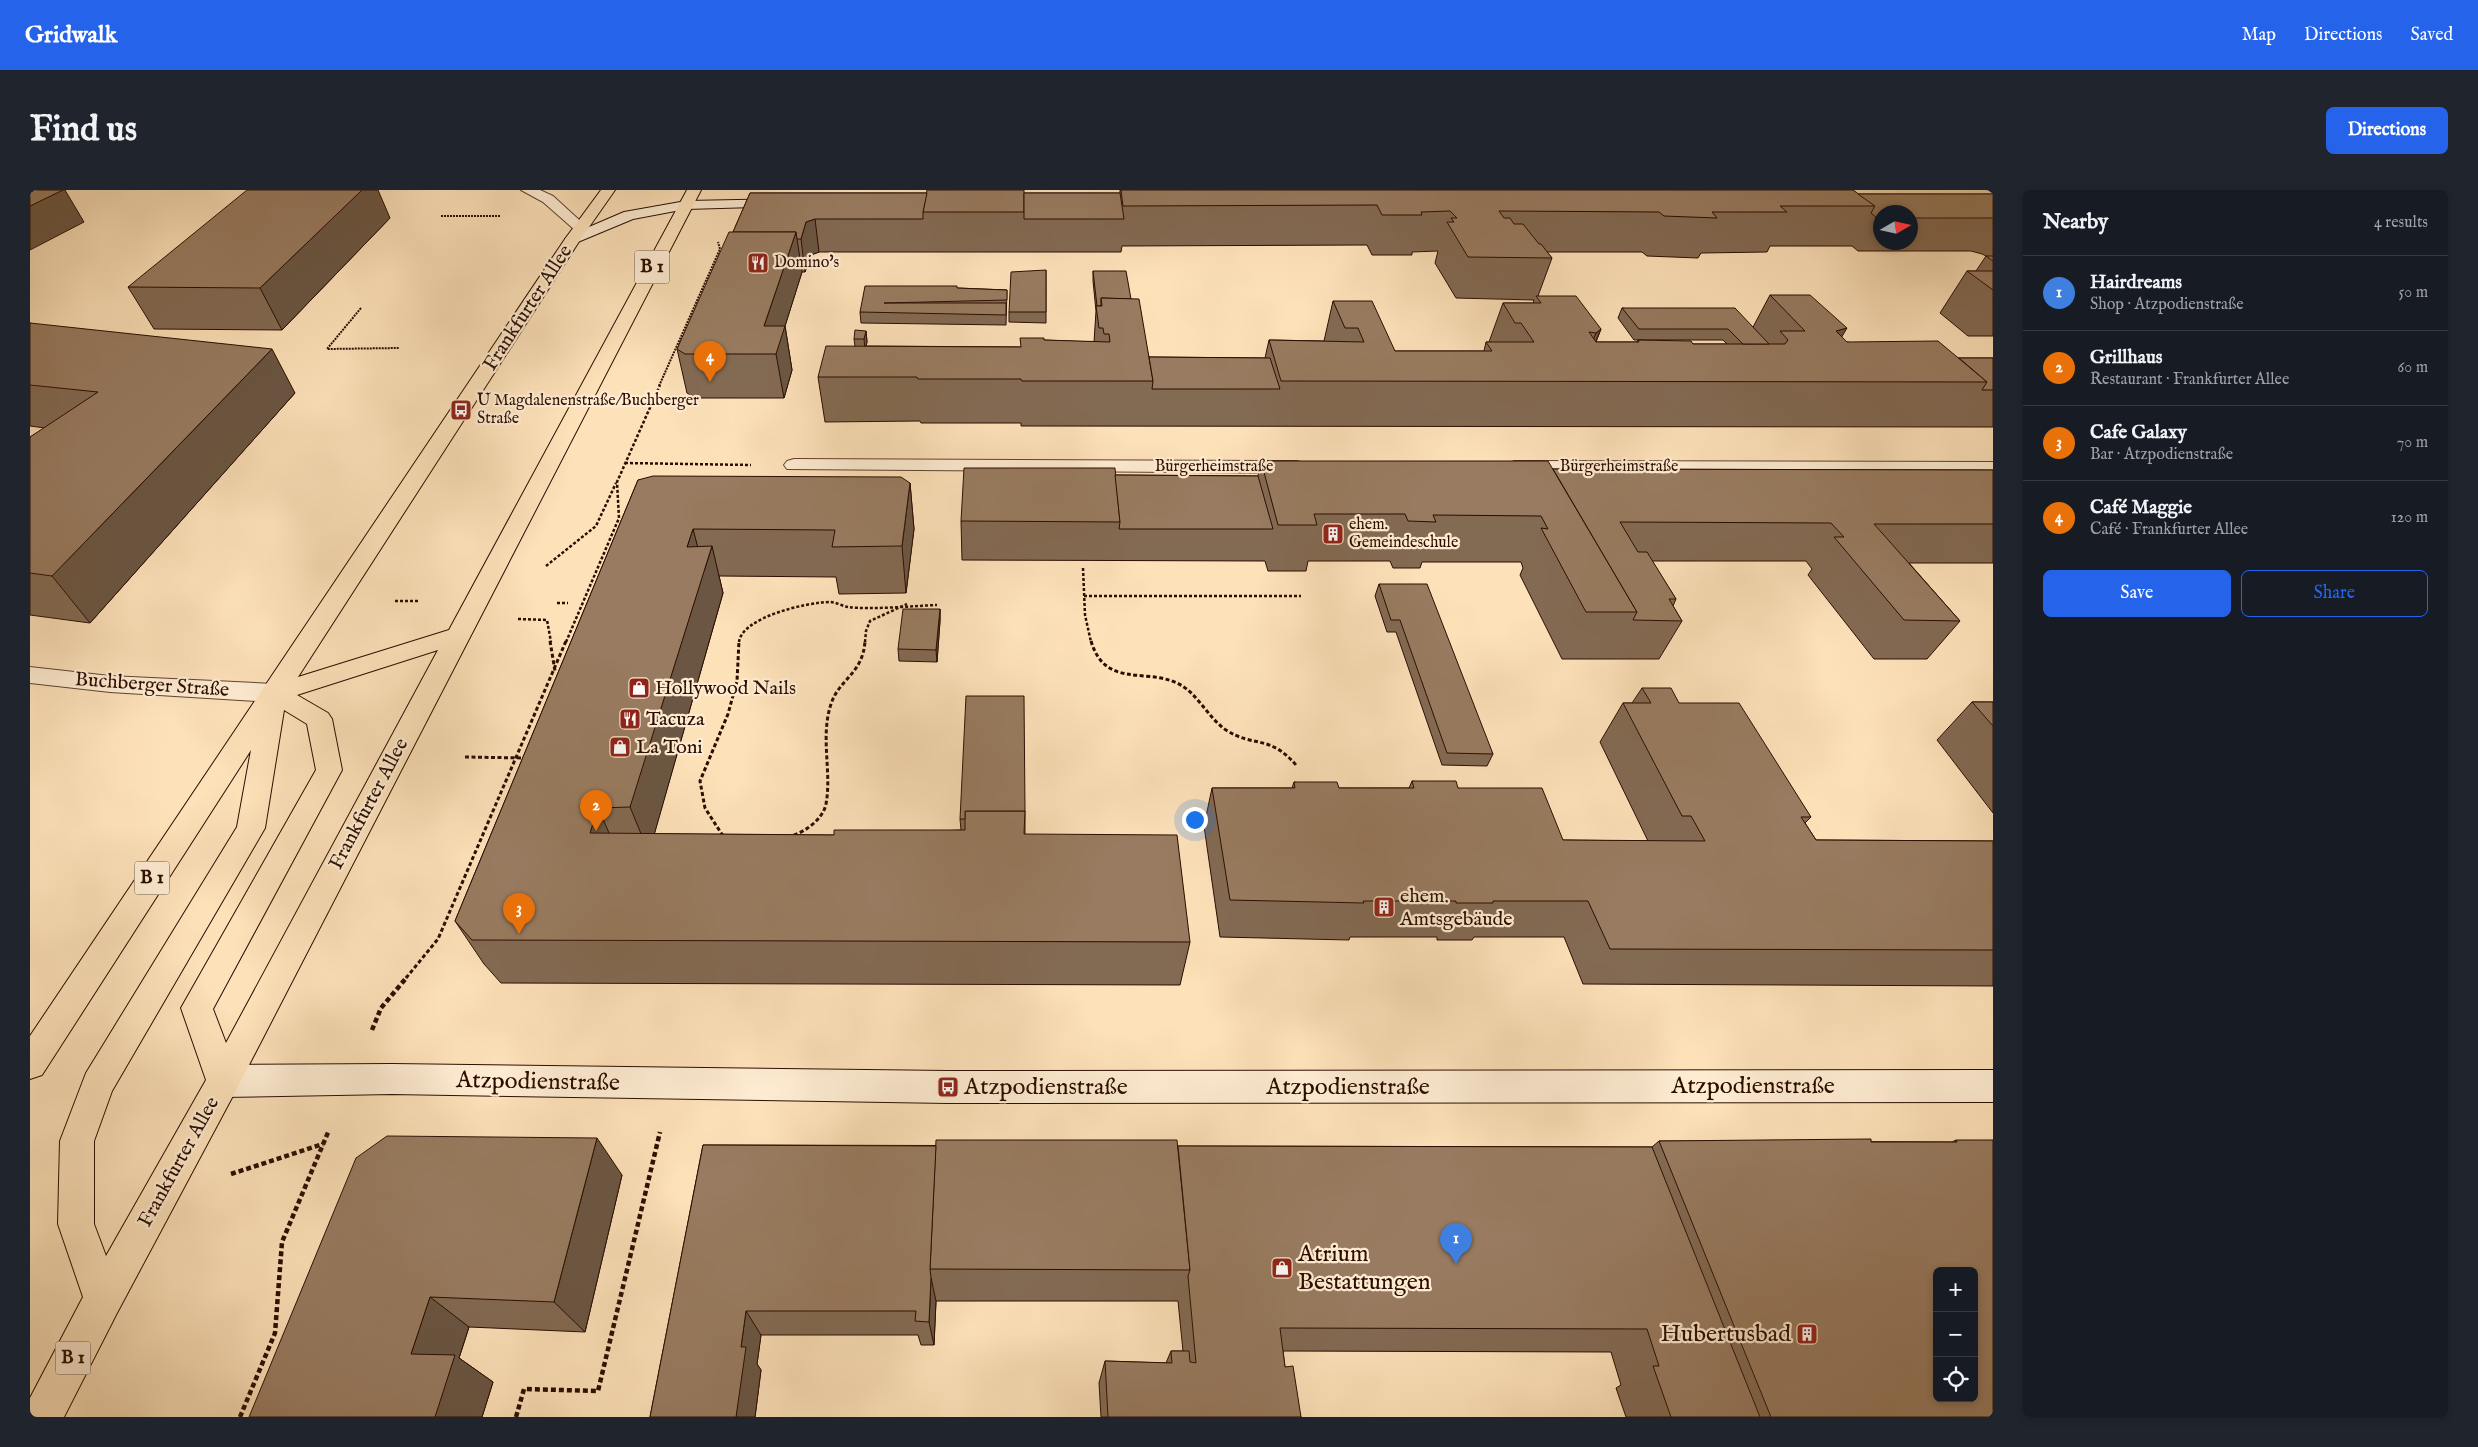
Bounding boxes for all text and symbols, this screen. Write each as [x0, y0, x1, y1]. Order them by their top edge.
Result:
text: Gridwalk [25, 20, 117, 51]
text: Map [2242, 24, 2276, 47]
text: Directions [2304, 24, 2382, 47]
text: Saved [2410, 24, 2453, 47]
button: Directions [2326, 107, 2448, 154]
text: Find us [30, 108, 137, 153]
north arrow [1873, 205, 1918, 250]
text: Nearby [2043, 209, 2108, 236]
text: 4 results [2374, 213, 2428, 233]
street label: Frankfurter Allee [478, 240, 578, 376]
road number: B 1 [634, 251, 670, 284]
restaurant icon: Domino's [746, 251, 770, 275]
place label: Domino's [774, 253, 840, 273]
text: Hairdreams [2090, 271, 2182, 295]
text: 1 [2056, 283, 2062, 303]
text: 50 m [2399, 283, 2428, 303]
text: Shop · Atzpodienstraße [2090, 295, 2244, 315]
pin: 4 [694, 341, 726, 382]
text: Grillhaus [2090, 346, 2162, 370]
text: 2 [2055, 358, 2063, 378]
text: 60 m [2398, 358, 2428, 378]
text: Restaurant · Frankfurter Allee [2090, 370, 2289, 390]
place label: U Magdalenenstraße/Buchberger Straße [477, 391, 699, 429]
bus stop icon: U Magdalenenstraße/Buchberger Straße [449, 398, 473, 422]
text: Cafe Galaxy [2090, 421, 2187, 445]
text: 3 [2056, 433, 2062, 453]
text: 70 m [2397, 433, 2428, 453]
text: Bar · Atzpodienstraße [2090, 445, 2233, 465]
street label: Bürgerheimstraße [1155, 457, 1273, 477]
street label: Bürgerheimstraße [1560, 457, 1678, 477]
text: Café Maggie [2090, 496, 2192, 520]
text: 4 [2055, 508, 2063, 528]
text: 120 m [2391, 508, 2428, 528]
place label: ehem. Gemeindeschule [1349, 515, 1458, 553]
text: Café · Frankfurter Allee [2090, 520, 2248, 540]
building icon: ehem. Gemeindeschule [1321, 522, 1345, 546]
button: Save [2043, 570, 2231, 617]
button: Share [2241, 570, 2428, 617]
street label: Buchberger Straße [74, 667, 230, 703]
shop icon: Hollywood Nails [627, 676, 651, 700]
place label: Hollywood Nails [655, 676, 796, 701]
restaurant icon: Tacuza [618, 707, 642, 731]
place label: Tacuza [646, 707, 705, 732]
street label: Frankfurter Allee [324, 734, 414, 874]
shop icon: La Toni [608, 735, 632, 759]
place label: La Toni [636, 735, 703, 760]
pin: 2 [580, 790, 612, 831]
your location [1182, 807, 1208, 833]
road number: B 1 [134, 861, 170, 894]
place label: ehem. Amtsgebäude [1399, 884, 1512, 932]
pin: 3 [503, 893, 535, 934]
building icon: ehem. Amtsgebäude [1372, 895, 1396, 919]
street label: Atzpodienstraße [455, 1065, 620, 1099]
street label: Atzpodienstraße [1670, 1071, 1835, 1102]
place label: Atzpodienstraße [963, 1072, 1128, 1103]
street label: Atzpodienstraße [1265, 1072, 1430, 1103]
bus stop icon: Atzpodienstraße [936, 1075, 960, 1099]
street label: Frankfurter Allee [133, 1092, 225, 1232]
pin: 1 [1440, 1223, 1472, 1264]
place label: Atrium Bestattungen [1297, 1239, 1431, 1298]
shop icon: Atrium Bestattungen [1270, 1256, 1294, 1280]
map controls [1933, 1267, 1978, 1402]
button: + [1933, 1267, 1978, 1312]
button: − [1933, 1312, 1978, 1357]
place label: Hubertusbad [1660, 1319, 1791, 1350]
building icon: Hubertusbad [1795, 1322, 1819, 1346]
road number: B 1 [56, 1342, 90, 1374]
button: locate [1933, 1357, 1978, 1402]

